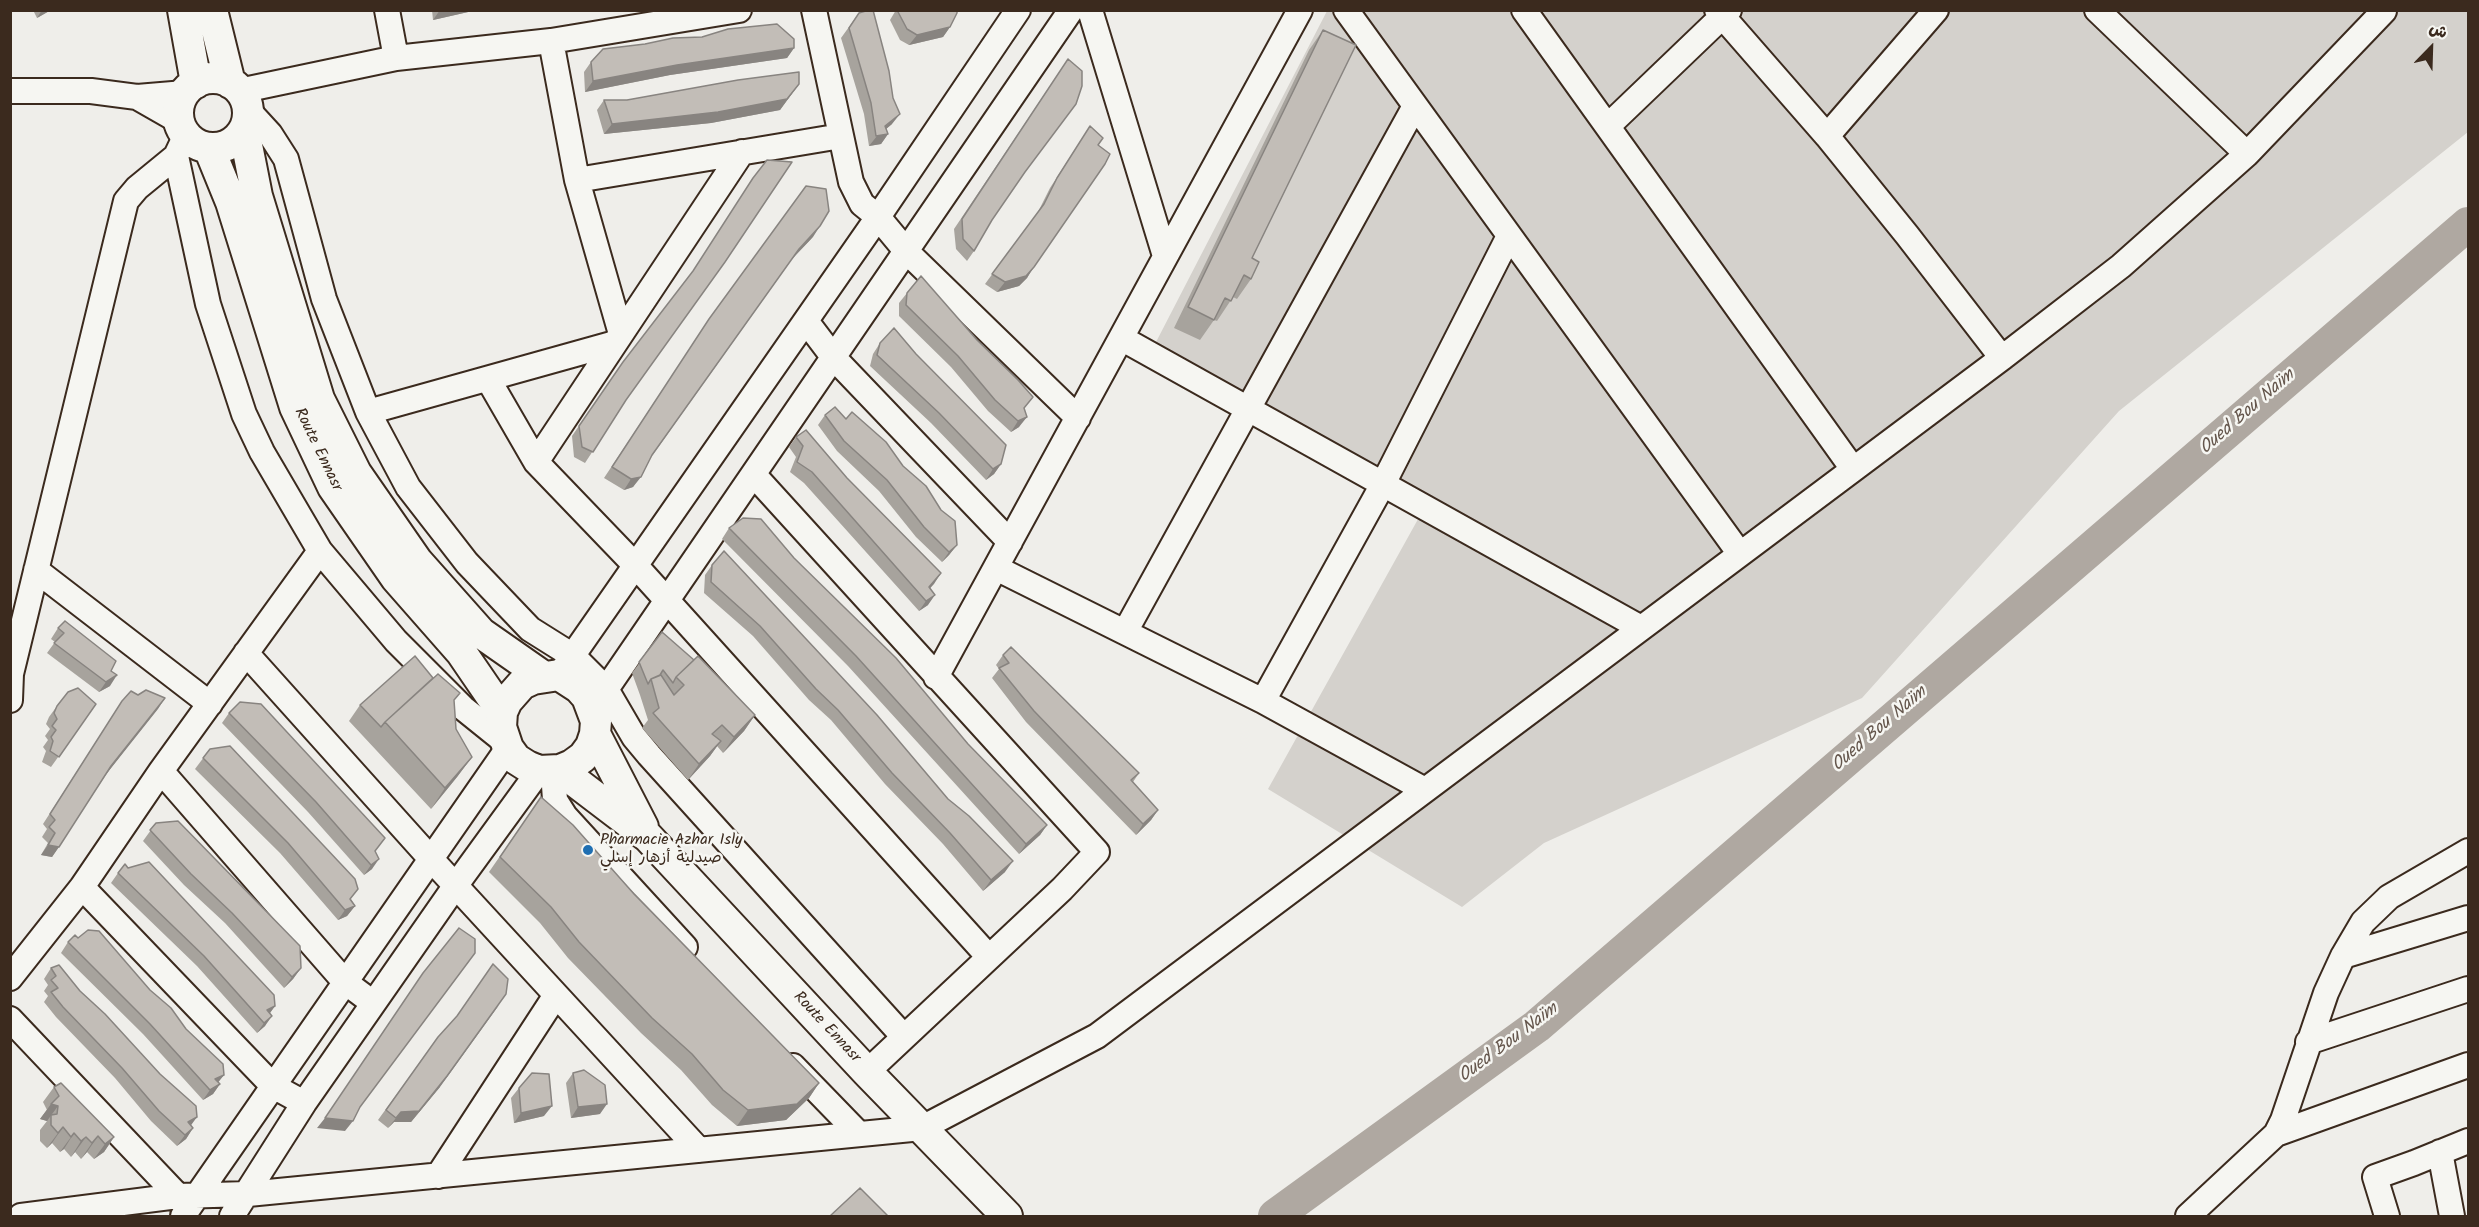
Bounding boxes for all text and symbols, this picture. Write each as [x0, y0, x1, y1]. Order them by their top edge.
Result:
text: ش [2425, 16, 2451, 46]
north arrow [2401, 18, 2461, 78]
water label: Oued Bou Naïm [2196, 366, 2300, 460]
street label: Route Ennasr [289, 405, 345, 495]
water label: Oued Bou Naïm [1828, 683, 1932, 777]
place label: Pharmacie Azhar Isly صيدلية أزهار إسلي [600, 831, 743, 869]
marker: Pharmacie Azhar Isly صيدلية أزهار إسلي [581, 843, 595, 857]
street label: Route Ennasr [788, 988, 864, 1068]
water label: Oued Bou Naïm [1455, 1000, 1563, 1088]

